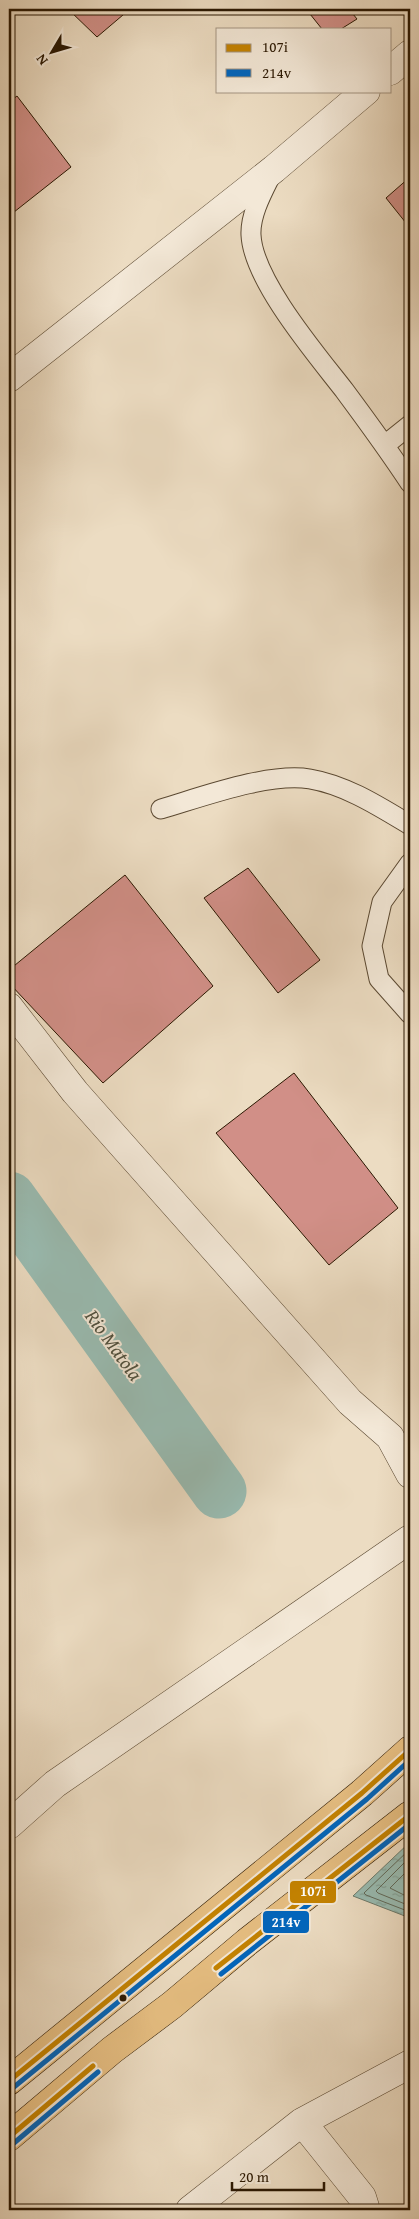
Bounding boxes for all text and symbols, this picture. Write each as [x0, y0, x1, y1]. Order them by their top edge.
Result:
north arrow [28, 28, 78, 78]
legend [216, 28, 392, 92]
text: 107i [262, 36, 288, 57]
text: N [31, 50, 53, 70]
text: 214v [262, 62, 292, 83]
water label: Rio Matola [78, 1302, 151, 1387]
line badge: 107i [289, 1880, 337, 1904]
text: 107i [300, 1881, 327, 1901]
line badge: 214v [262, 1910, 310, 1934]
text: 214v [272, 1912, 301, 1932]
unlabelled marker [118, 1993, 128, 2003]
scale bar [232, 2159, 324, 2191]
text: 20 m [239, 2166, 270, 2187]

